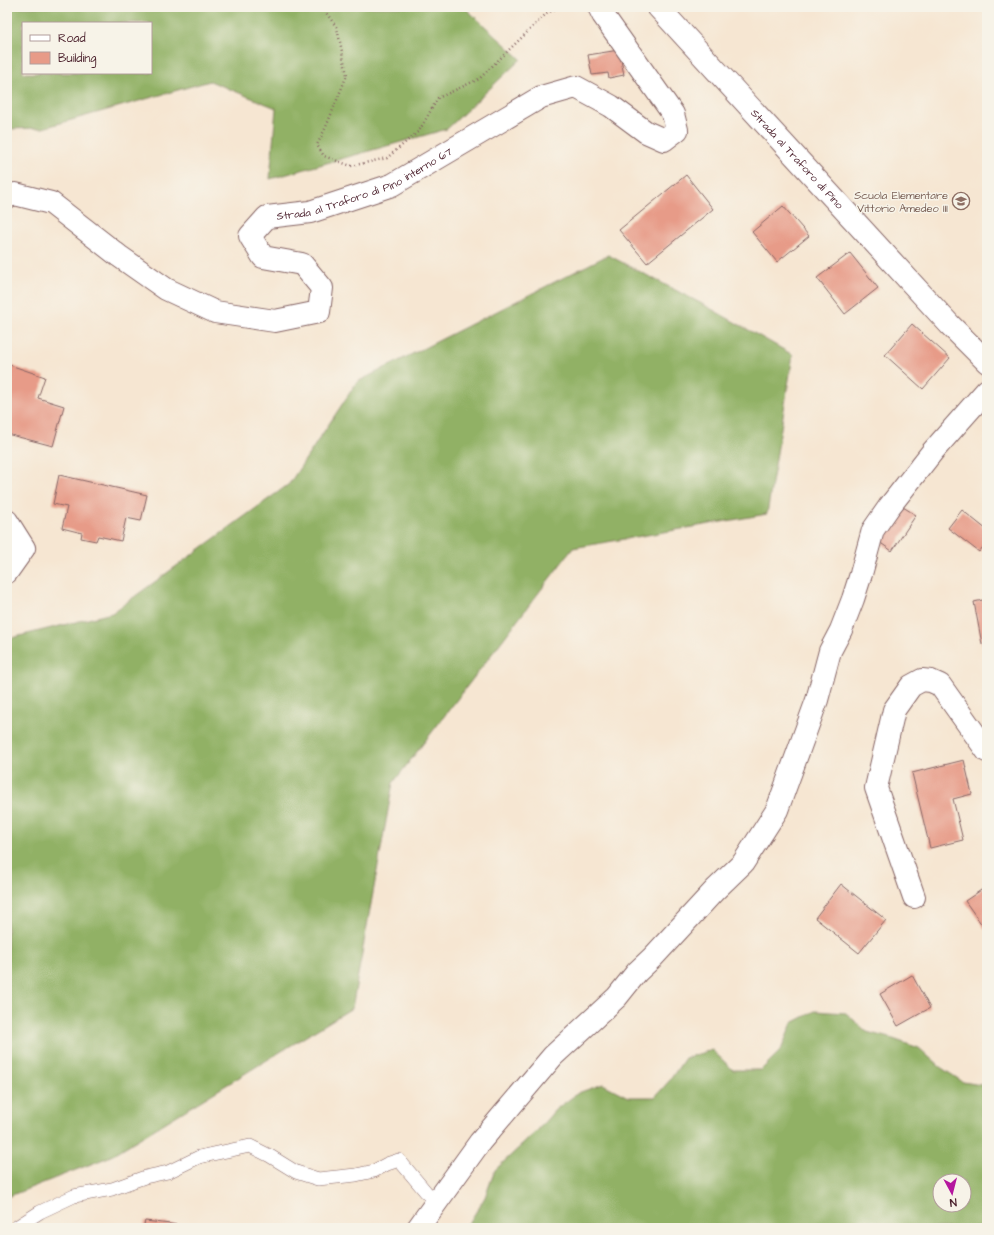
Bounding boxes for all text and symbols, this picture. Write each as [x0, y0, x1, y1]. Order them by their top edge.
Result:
legend [22, 22, 152, 74]
text: Road [58, 30, 86, 47]
text: Building [58, 50, 96, 68]
street label: Strada al Traforo di Pino [747, 106, 847, 213]
street label: Strada al Traforo di Pino interno 67 [276, 144, 455, 224]
place label: Scuola Elementare Vittorio Amedeo III [854, 188, 948, 216]
school or university icon: Scuola Elementare Vittorio Amedeo III [951, 191, 971, 211]
north arrow [932, 1173, 972, 1213]
text: N [949, 1195, 957, 1210]

